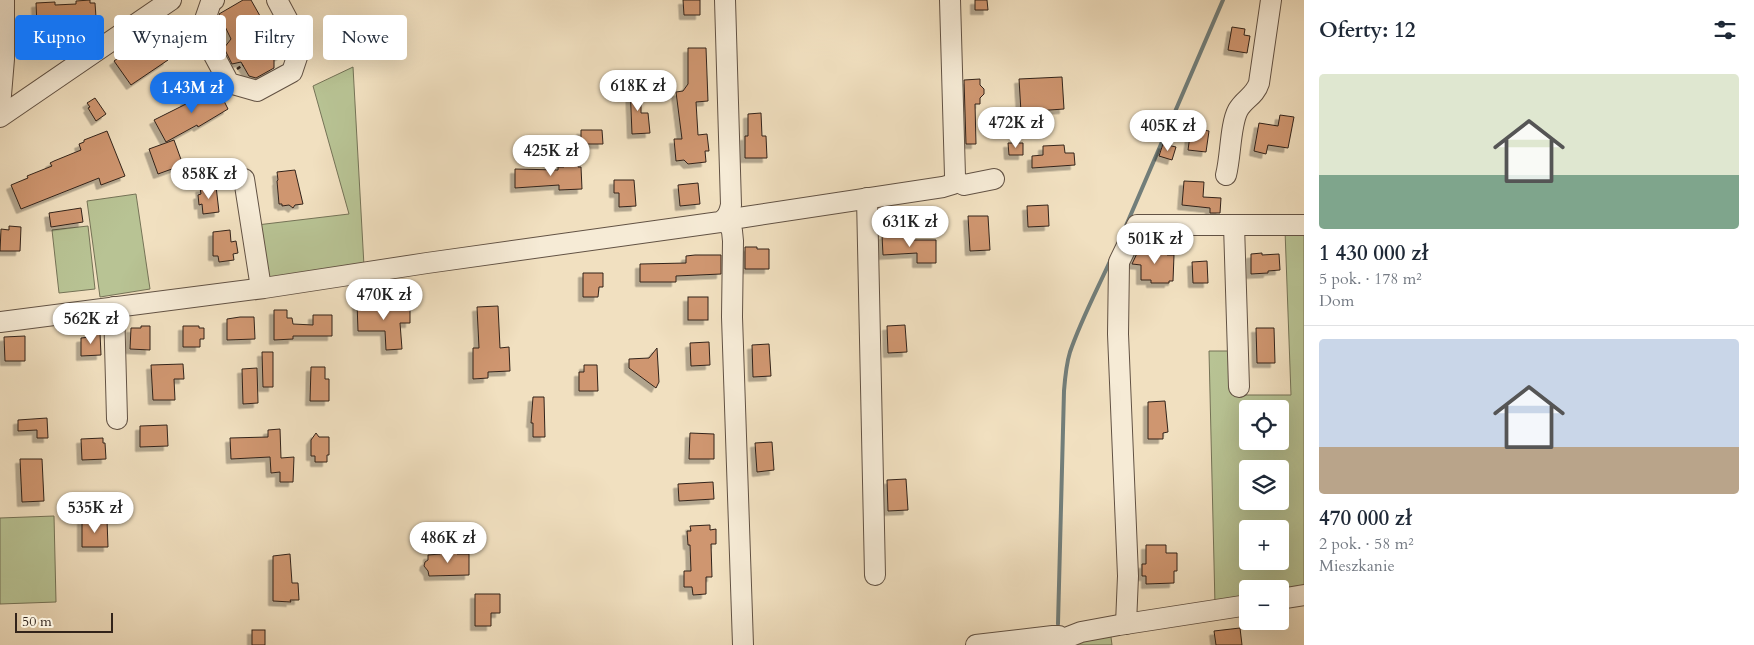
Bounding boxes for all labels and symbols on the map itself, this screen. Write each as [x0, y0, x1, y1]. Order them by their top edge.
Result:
pin: 618K zł [592, 70, 684, 112]
pin: 1.43M zł [140, 72, 244, 114]
pin: 472K zł [970, 106, 1062, 149]
pin: 405K zł [1122, 110, 1214, 152]
pin: 425K zł [505, 134, 597, 177]
pin: 858K zł [163, 158, 255, 200]
pin: 631K zł [864, 206, 956, 248]
pin: 501K zł [1109, 222, 1201, 265]
pin: 470K zł [338, 278, 430, 321]
pin: 562K zł [45, 302, 137, 345]
pin: 535K zł [49, 492, 141, 534]
pin: 486K zł [402, 522, 494, 564]
scale bar [15, 610, 112, 633]

